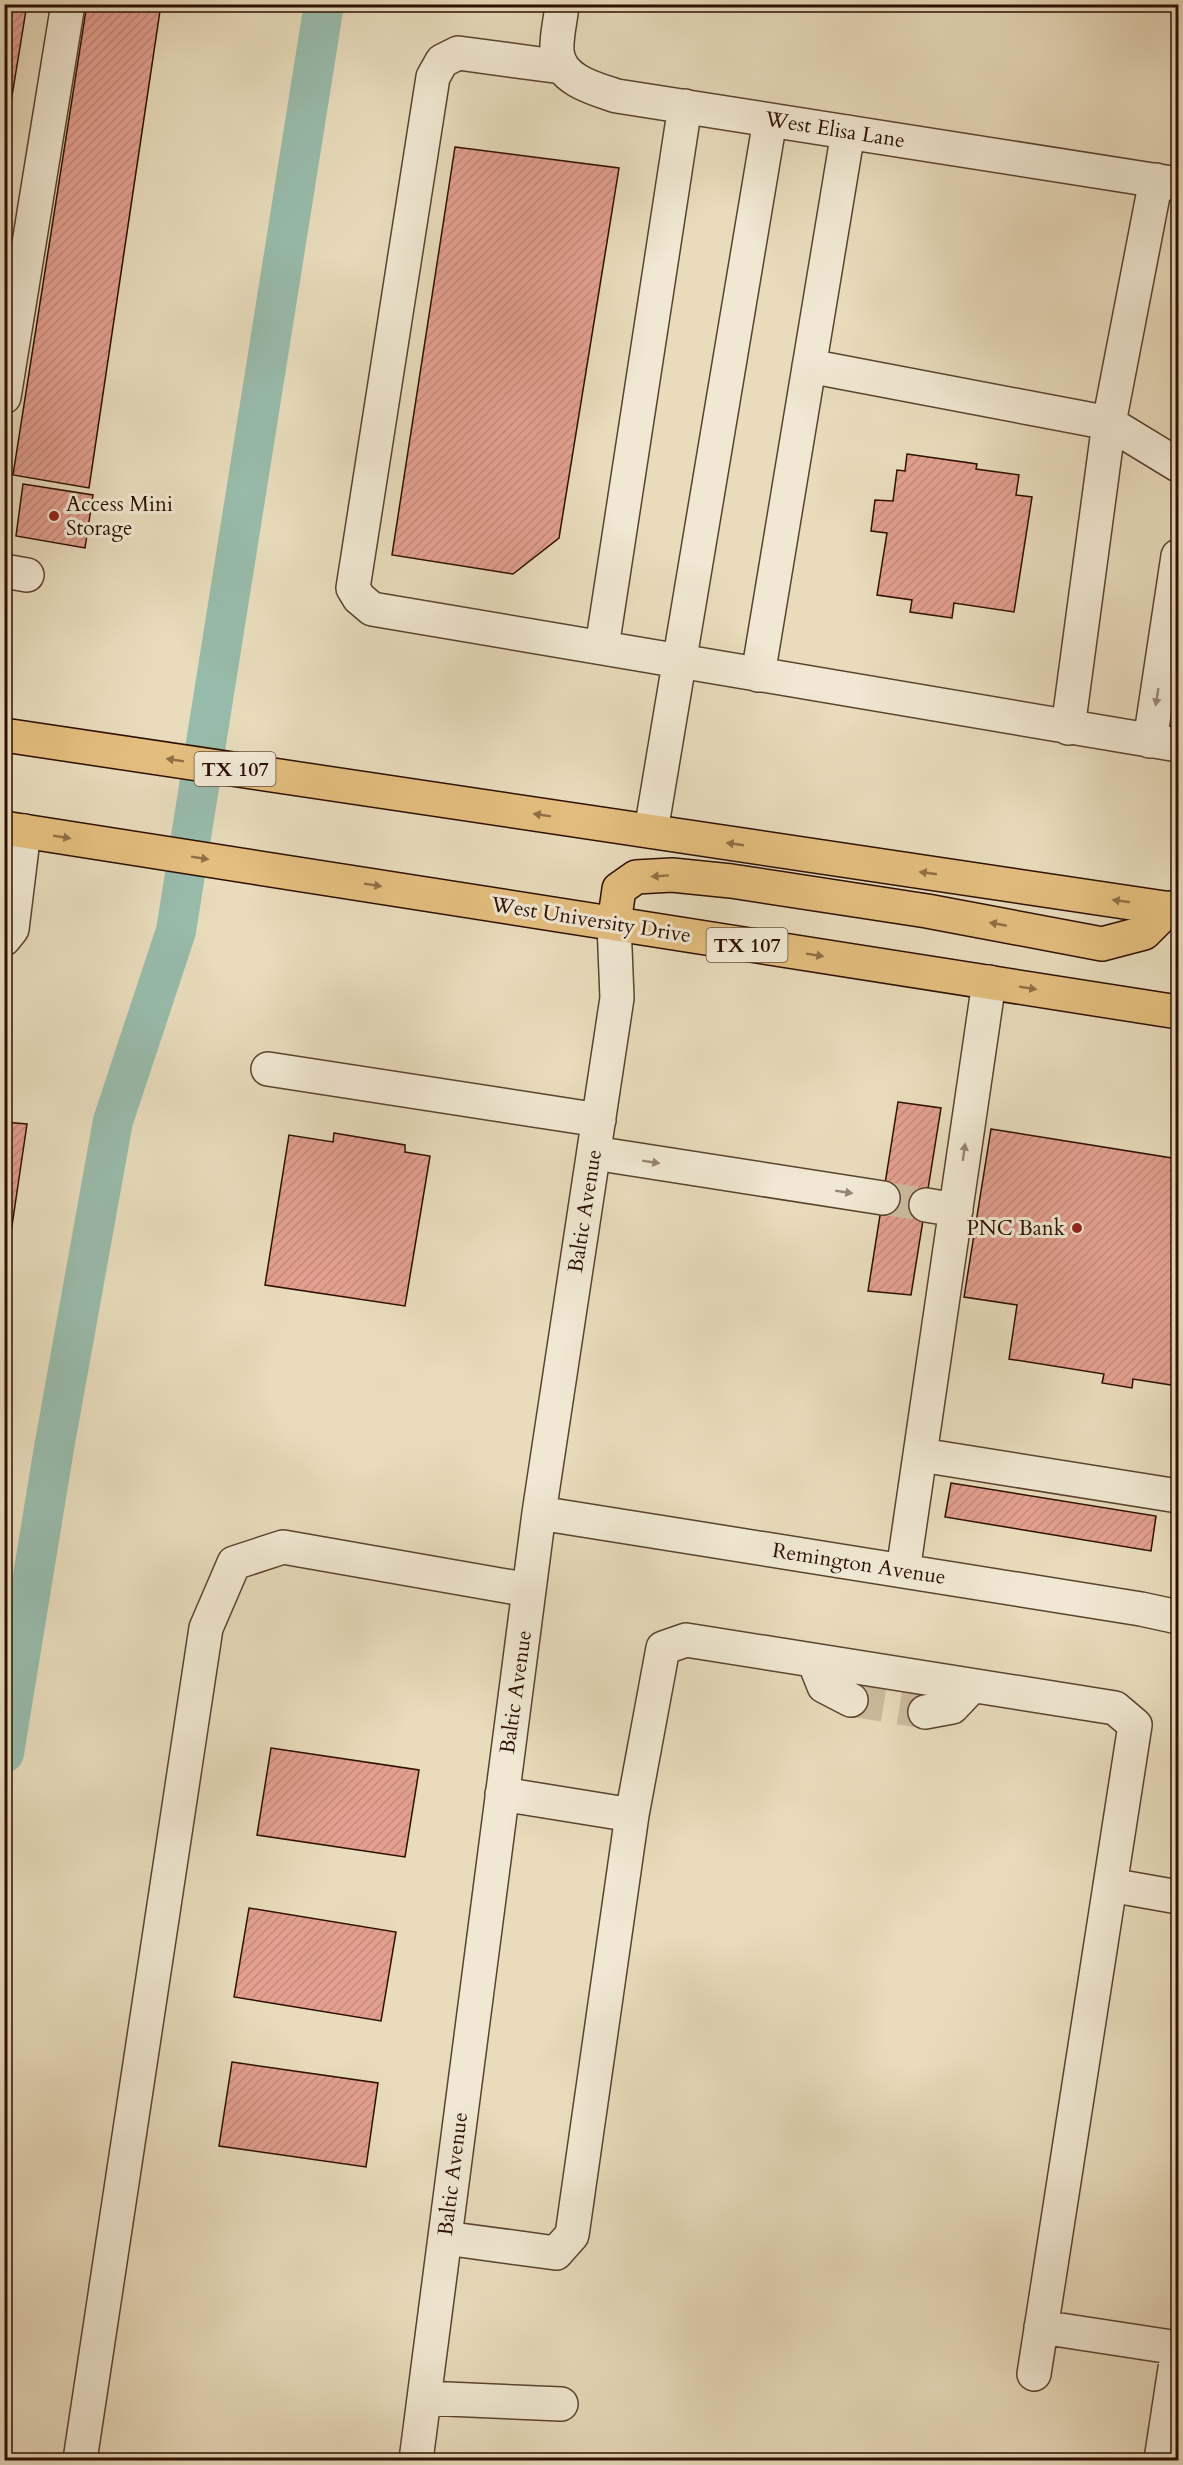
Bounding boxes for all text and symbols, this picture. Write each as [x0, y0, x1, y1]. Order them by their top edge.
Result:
street label: West Elisa Lane [762, 104, 907, 155]
place label: Access Mini Storage [66, 490, 173, 543]
marker: Access Mini Storage [47, 509, 61, 523]
one-way arrow [1152, 688, 1161, 707]
road number: TX 107 [194, 752, 276, 786]
one-way arrow [165, 755, 184, 764]
one-way arrow [532, 811, 551, 820]
one-way arrow [53, 832, 72, 841]
one-way arrow [725, 839, 744, 848]
one-way arrow [190, 854, 209, 863]
one-way arrow [918, 868, 937, 877]
one-way arrow [650, 871, 669, 880]
one-way arrow [364, 881, 383, 890]
street label: West University Drive [488, 890, 693, 950]
one-way arrow [1111, 897, 1130, 906]
one-way arrow [988, 919, 1007, 928]
road number: TX 107 [706, 928, 788, 962]
one-way arrow [805, 951, 824, 960]
one-way arrow [1019, 984, 1038, 993]
one-way arrow [960, 1143, 969, 1162]
street label: Baltic Avenue [561, 1147, 609, 1275]
one-way arrow [642, 1158, 661, 1167]
one-way arrow [835, 1188, 854, 1197]
place label: PNC Bank [966, 1214, 1066, 1243]
marker: PNC Bank [1070, 1221, 1084, 1235]
street label: Remington Avenue [770, 1536, 948, 1592]
street label: Baltic Avenue [493, 1628, 539, 1756]
street label: Baltic Avenue [431, 2110, 475, 2238]

